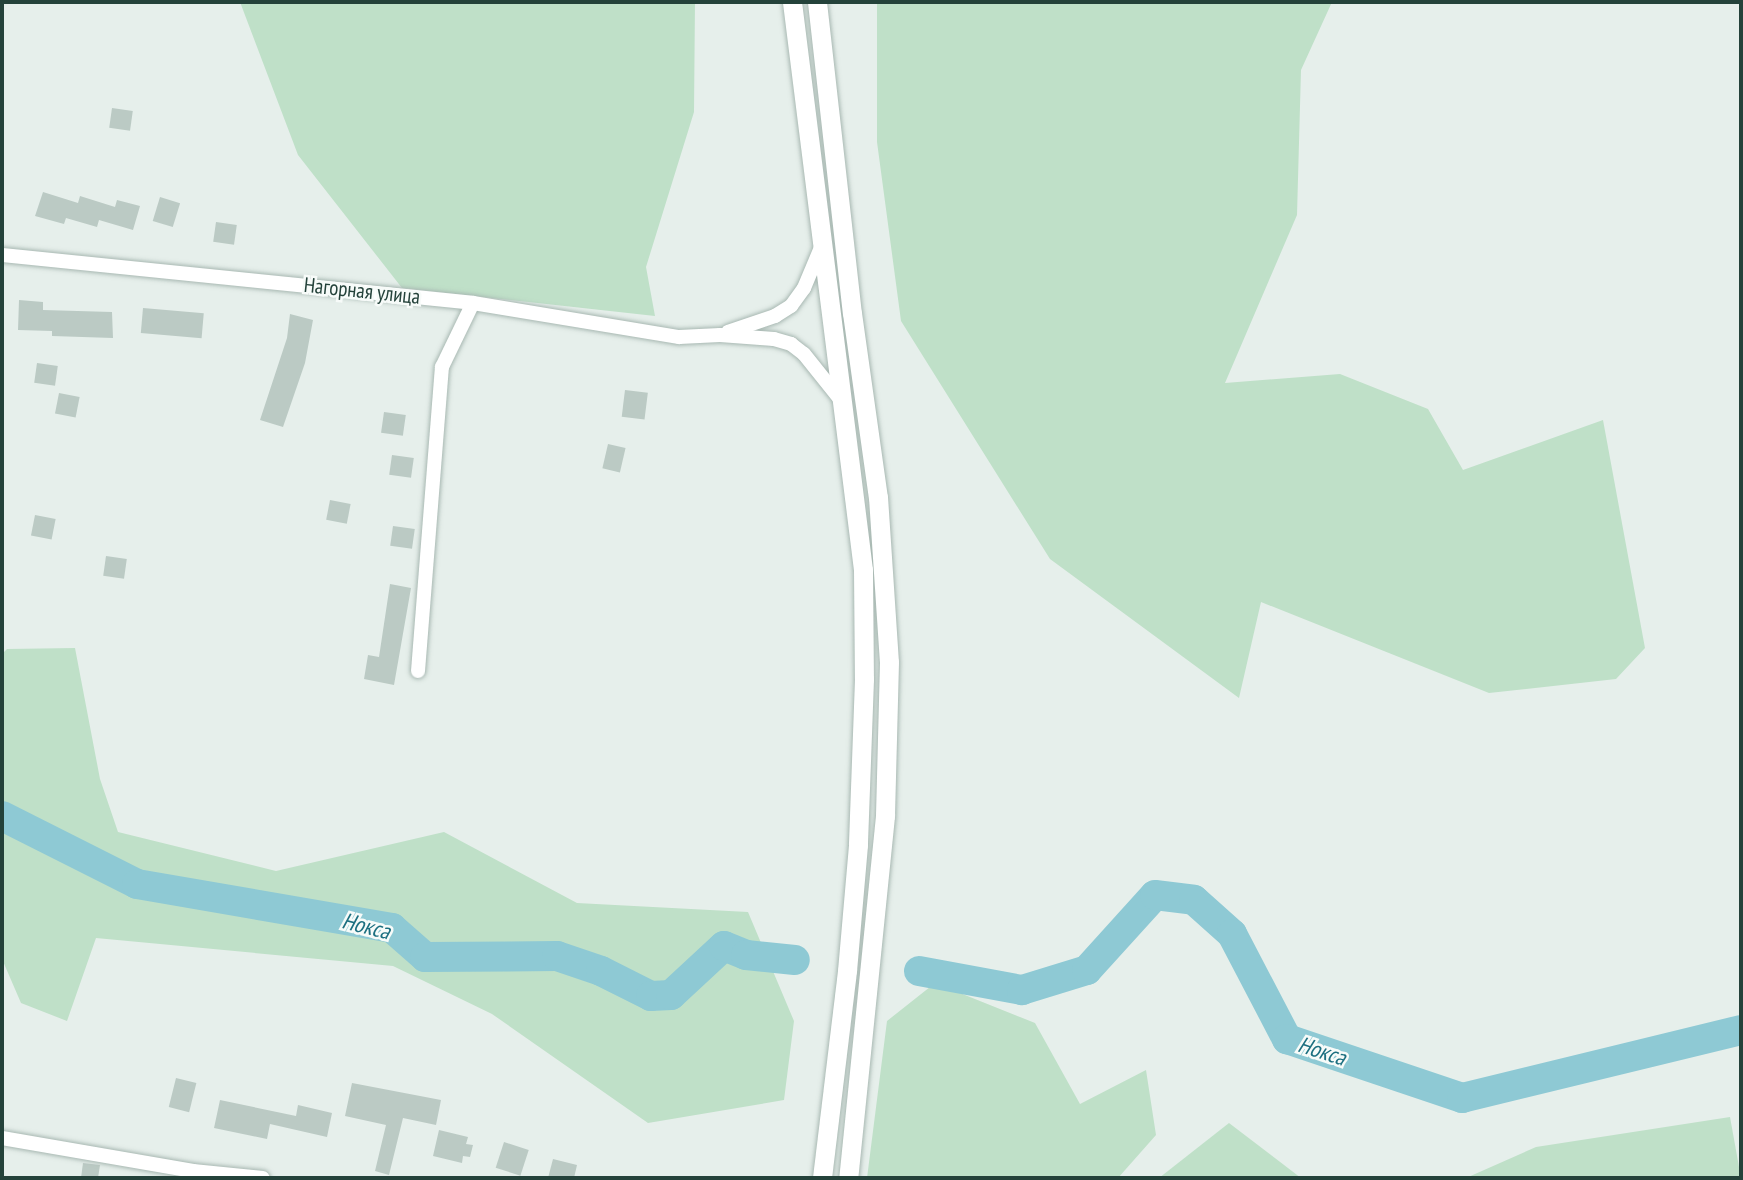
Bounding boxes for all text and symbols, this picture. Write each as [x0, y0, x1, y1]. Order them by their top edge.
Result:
street label: Нагорная улица [303, 272, 421, 310]
water label: Нокса [339, 907, 393, 945]
water label: Нокса [1295, 1030, 1349, 1072]

